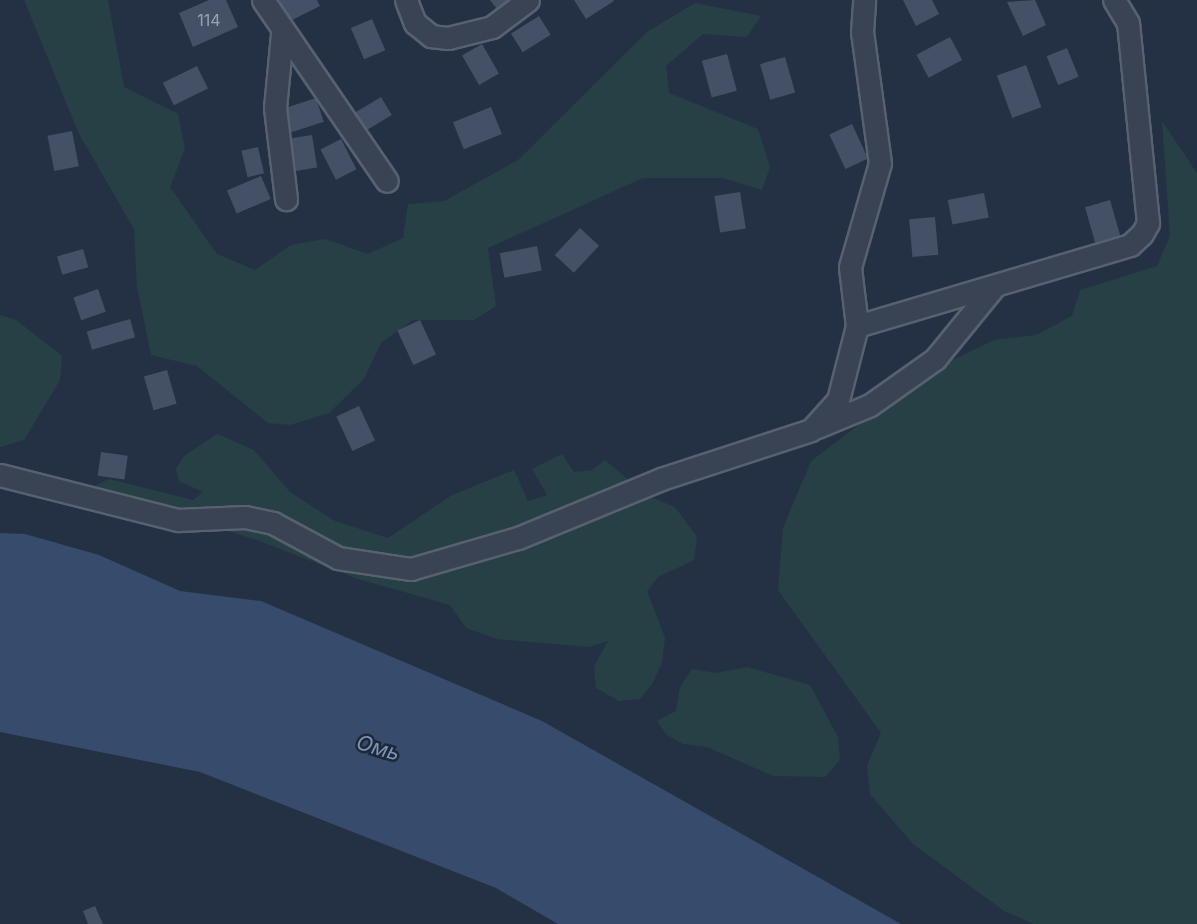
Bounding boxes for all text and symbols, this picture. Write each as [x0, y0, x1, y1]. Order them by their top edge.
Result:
house number: 114 [197, 10, 221, 30]
water label: Омь [353, 730, 403, 766]

